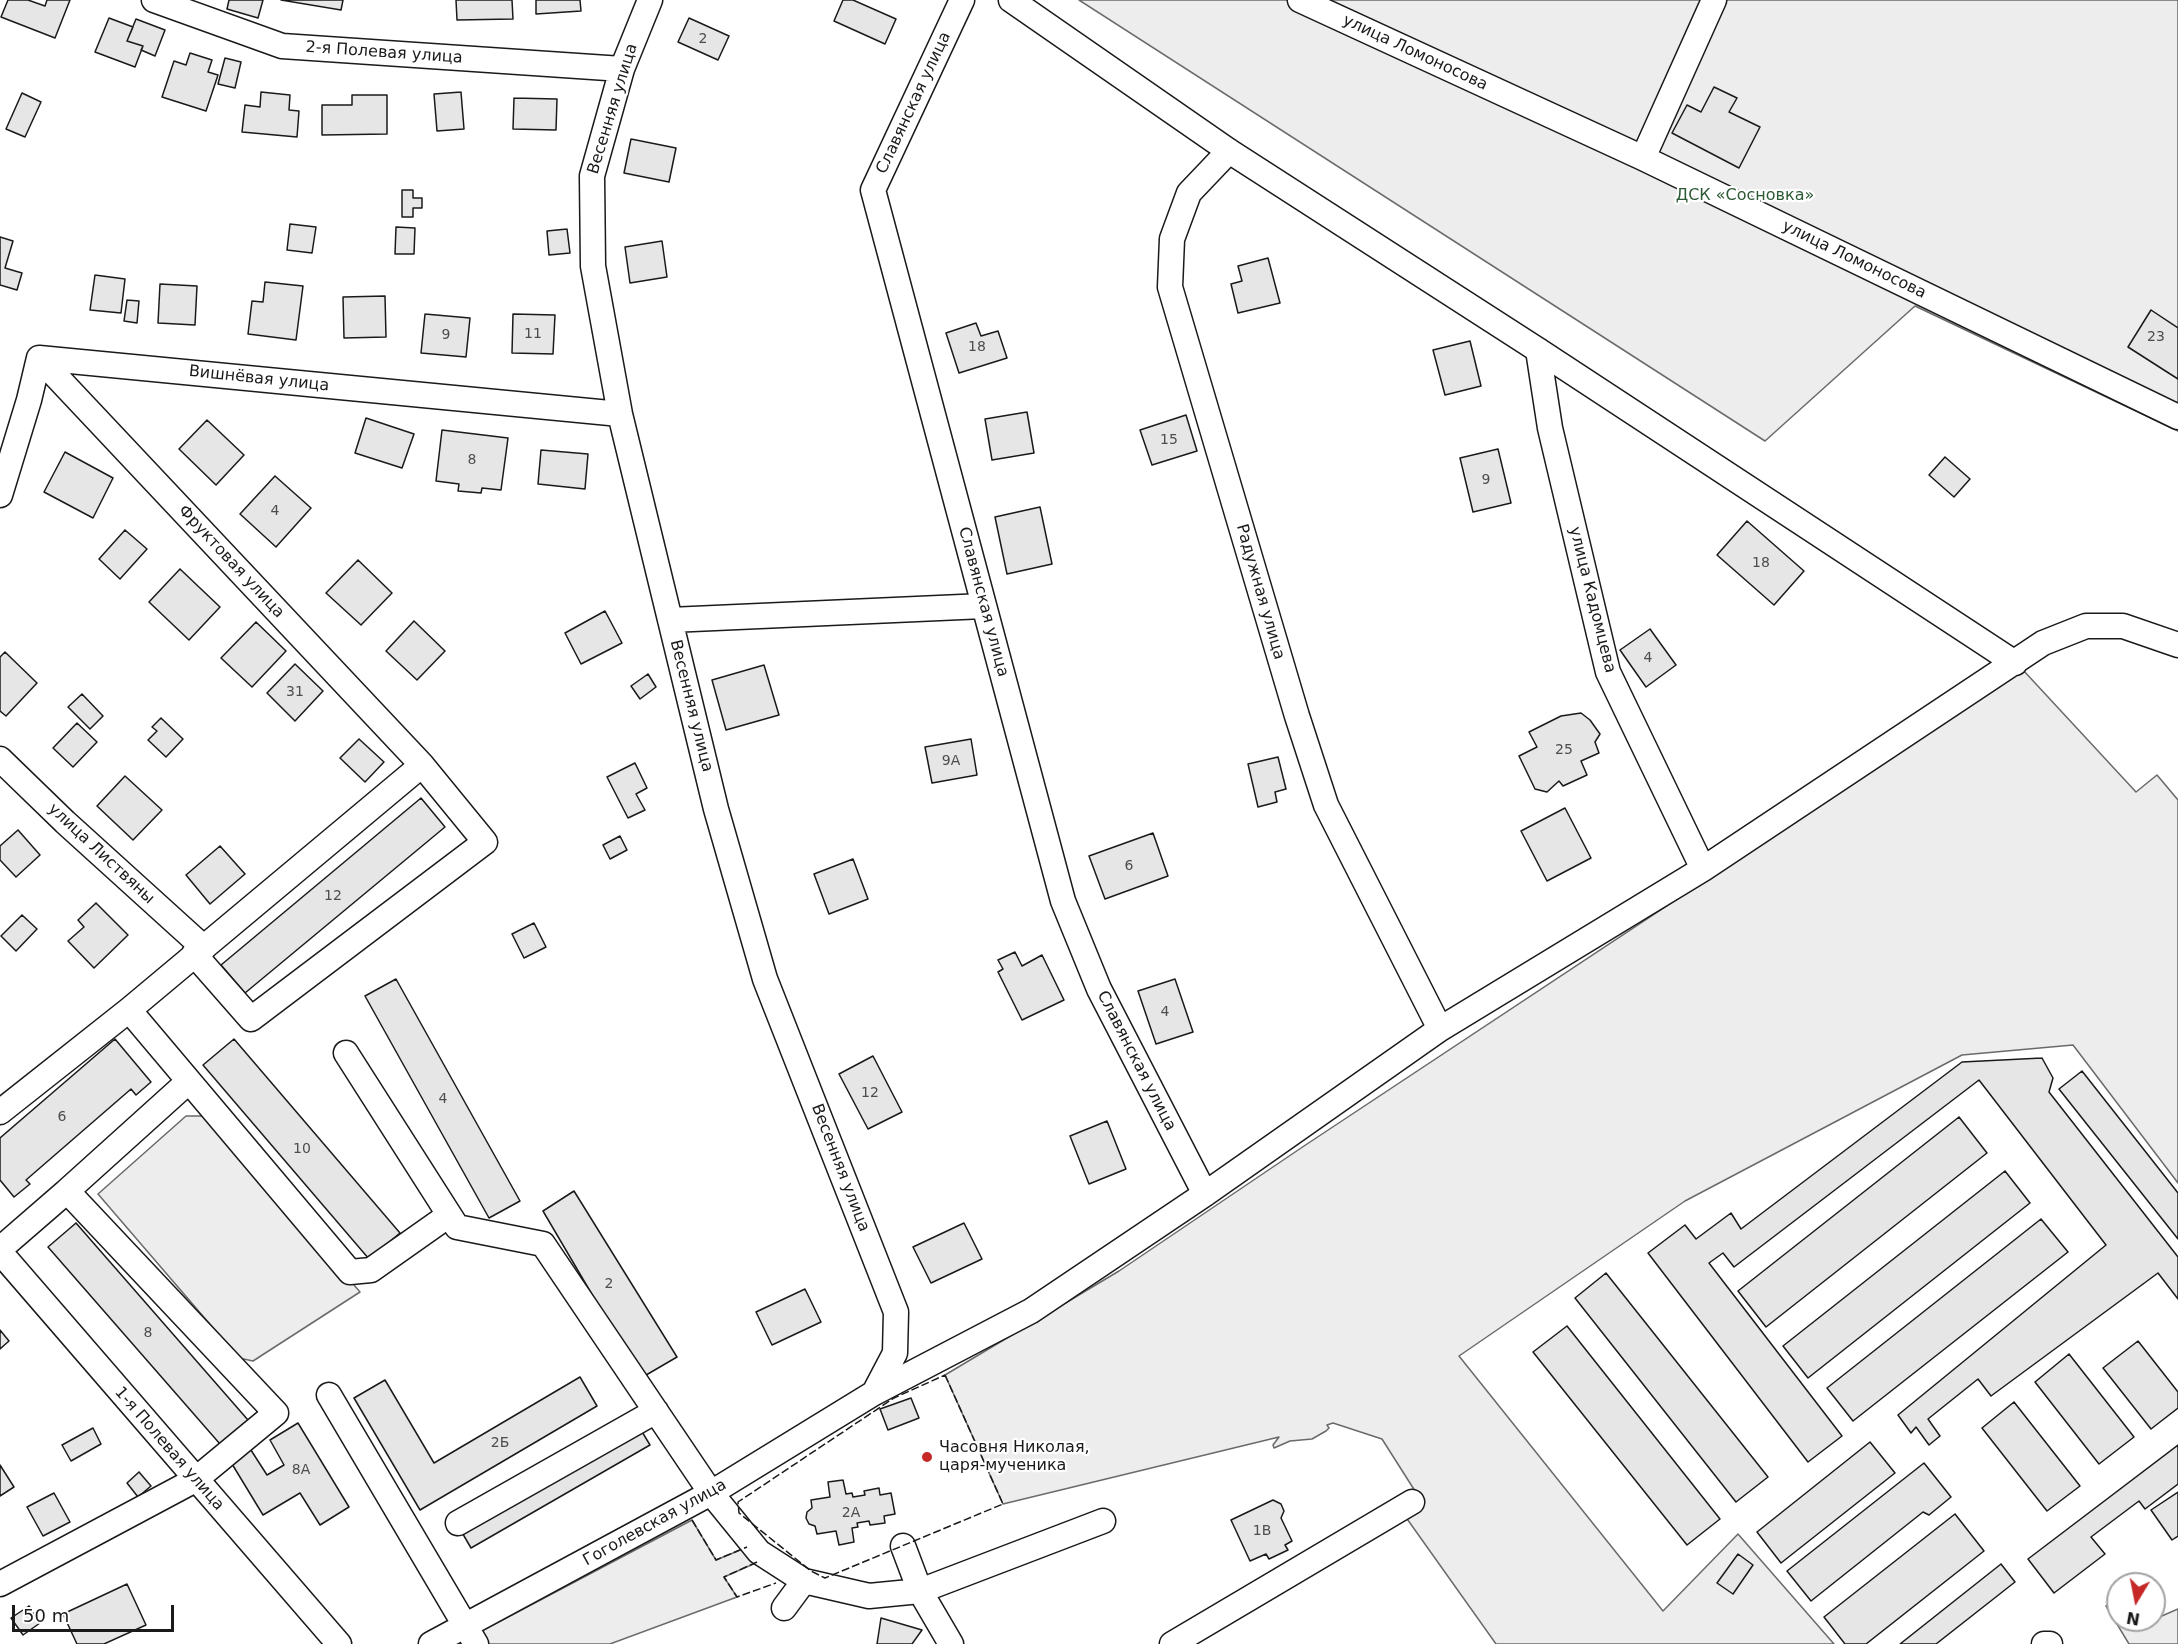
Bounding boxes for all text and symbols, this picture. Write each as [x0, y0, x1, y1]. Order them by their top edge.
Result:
street label: улица Ломоносова [1340, 11, 1490, 95]
street label: Славянская улица [873, 29, 955, 177]
house number: 2 [699, 31, 707, 47]
street label: 2-я Полевая улица [305, 38, 463, 68]
street label: Весенняя улица [584, 41, 642, 177]
park label: ДСК «Сосновка» [1676, 186, 1814, 206]
street label: улица Ломоносова [1779, 217, 1929, 303]
house number: 11 [524, 326, 542, 342]
house number: 9 [442, 327, 450, 343]
house number: 23 [2147, 329, 2165, 345]
house number: 18 [968, 339, 986, 355]
street label: Вишнёвая улица [188, 362, 330, 396]
house number: 15 [1160, 432, 1178, 448]
house number: 8 [468, 452, 476, 468]
house number: 9 [1482, 472, 1490, 488]
street label: Фруктовая улица [174, 502, 288, 622]
house number: 4 [271, 503, 279, 519]
street label: Радужная улица [1231, 522, 1289, 662]
street label: Славянская улица [954, 525, 1012, 679]
street label: улица Кадомцева [1565, 525, 1619, 675]
house number: 18 [1752, 555, 1770, 571]
street label: Весенняя улица [665, 638, 717, 774]
house number: 4 [1644, 650, 1652, 666]
house number: 31 [286, 684, 304, 700]
house number: 25 [1555, 742, 1573, 758]
house number: 9А [942, 753, 960, 769]
street label: улица Листвяны [44, 800, 158, 908]
house number: 6 [1125, 858, 1133, 874]
house number: 12 [324, 888, 342, 904]
street label: Славянская улица [1092, 988, 1180, 1134]
house number: 4 [1161, 1004, 1169, 1020]
house number: 12 [861, 1085, 879, 1101]
house number: 4 [439, 1091, 447, 1107]
street label: Весенняя улица [807, 1101, 873, 1235]
house number: 6 [58, 1109, 66, 1125]
house number: 10 [293, 1141, 311, 1157]
house number: 2 [605, 1276, 613, 1292]
house number: 8 [144, 1325, 152, 1341]
street label: 1-я Полевая улица [110, 1383, 228, 1515]
house number: 2Б [491, 1435, 509, 1451]
place label: Часовня Николая, царя-мученика [939, 1438, 1090, 1476]
marker: Часовня Николая, царя-мученика [920, 1450, 934, 1464]
house number: 8А [292, 1462, 310, 1478]
street label: Гоголевская улица [580, 1476, 730, 1570]
house number: 2А [842, 1505, 860, 1521]
house number: 1В [1253, 1523, 1271, 1539]
north arrow [2106, 1572, 2166, 1632]
scale bar [15, 1593, 177, 1631]
text: 50 m [23, 1605, 69, 1626]
text: N [2125, 1608, 2141, 1629]

